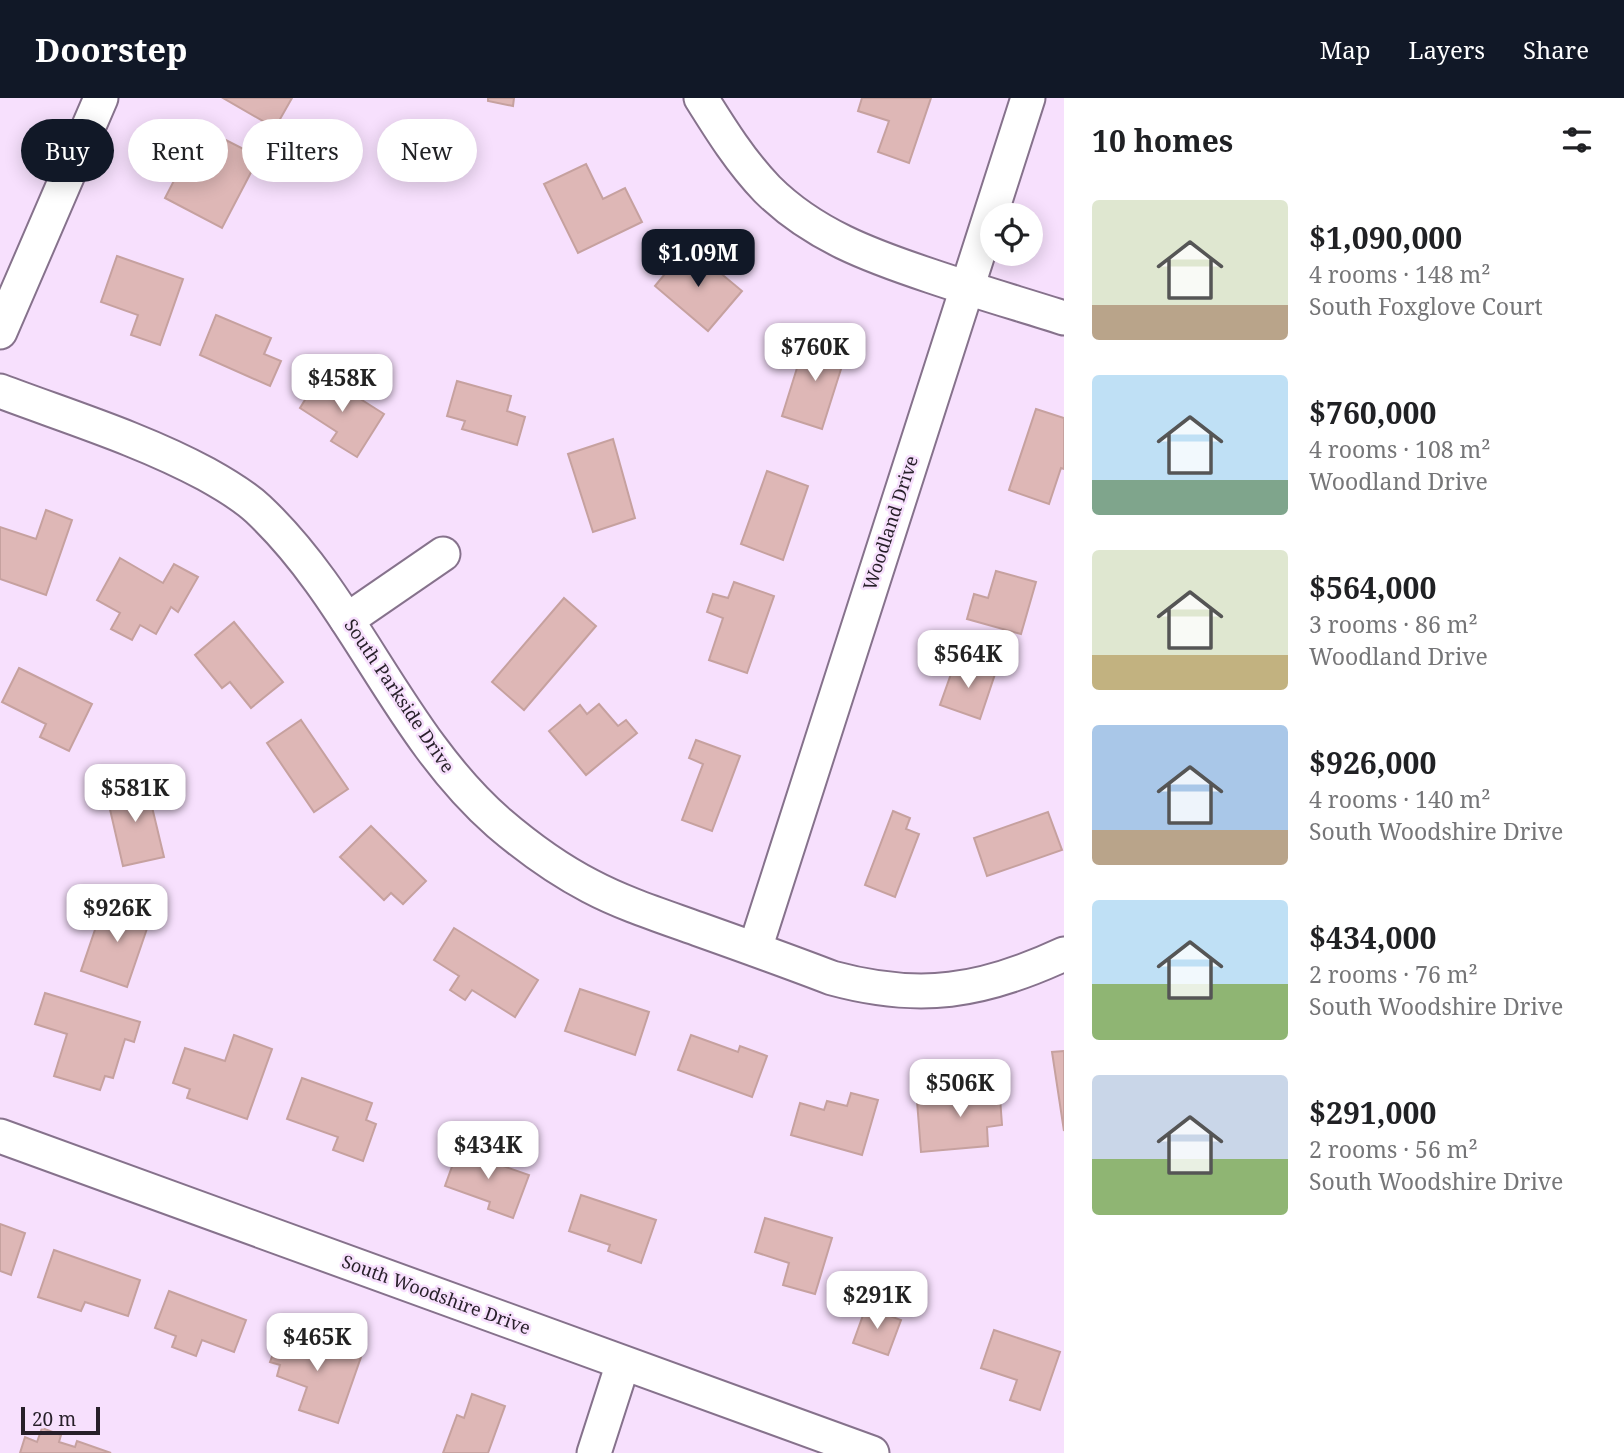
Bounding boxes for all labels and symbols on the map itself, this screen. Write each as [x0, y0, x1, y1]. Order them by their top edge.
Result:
pin: $1.09M [641, 230, 755, 289]
pin: $760K [766, 324, 864, 383]
pin: $458K [293, 354, 391, 414]
street label: Woodland Drive [857, 452, 923, 593]
street label: South Parkside Drive [339, 614, 460, 777]
pin: $564K [919, 630, 1017, 690]
pin: $581K [86, 764, 184, 824]
pin: $926K [68, 884, 166, 944]
pin: $506K [911, 1060, 1009, 1119]
pin: $434K [439, 1122, 537, 1181]
street label: South Woodshire Drive [339, 1249, 534, 1339]
pin: $291K [828, 1272, 926, 1331]
pin: $465K [268, 1314, 366, 1373]
scale bar [21, 1404, 100, 1436]

